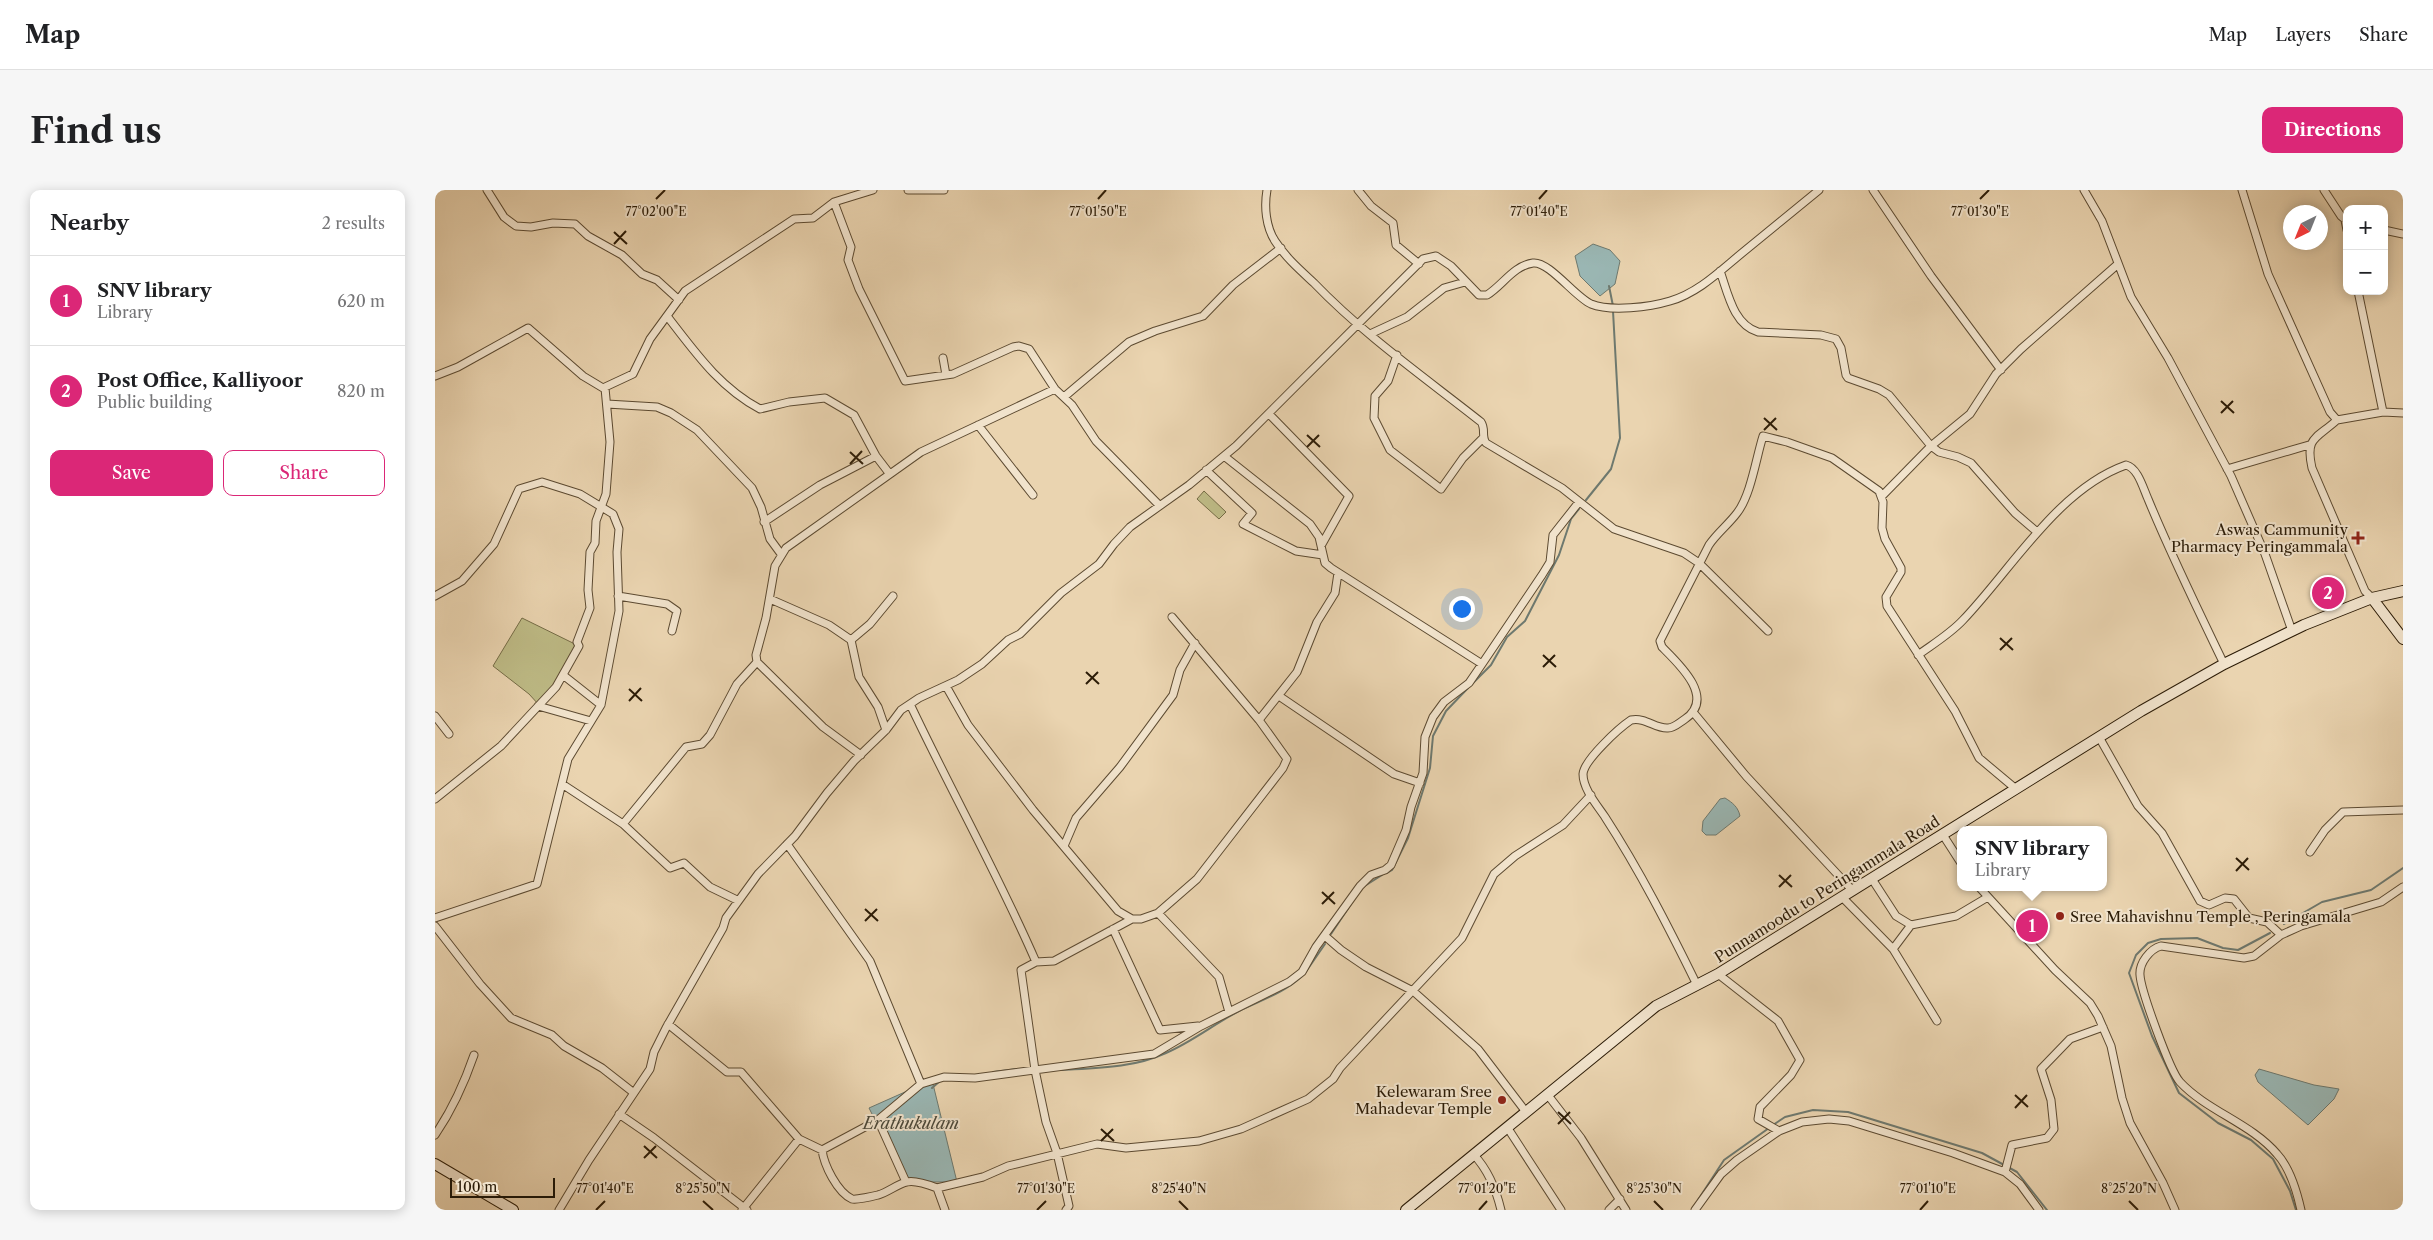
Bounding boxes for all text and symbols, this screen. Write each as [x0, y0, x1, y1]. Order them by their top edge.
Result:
text: Map [25, 20, 80, 49]
text: Map [2209, 24, 2247, 46]
text: Layers [2275, 24, 2331, 46]
text: Share [2359, 24, 2408, 46]
button: Directions [2262, 107, 2403, 153]
text: Find us [30, 109, 162, 152]
text: 77°02'00"E [626, 204, 686, 219]
text: 77°01'50"E [1069, 204, 1127, 219]
text: 77°01'40"E [1510, 204, 1568, 219]
text: 77°01'30"E [1951, 204, 2009, 219]
north arrow [2283, 205, 2328, 250]
map controls [2343, 205, 2388, 295]
button: + [2343, 205, 2388, 250]
text: Nearby [50, 210, 129, 235]
text: 2 results [322, 213, 385, 233]
button: − [2343, 250, 2388, 295]
text: SNV library [97, 279, 211, 302]
text: 1 [62, 291, 70, 311]
text: 620 m [337, 291, 385, 311]
text: Library [97, 302, 153, 322]
text: Post Office, Kalliyoor [97, 369, 303, 392]
text: 2 [61, 381, 71, 401]
text: 820 m [337, 381, 385, 401]
text: Public building [97, 392, 212, 412]
button: Save [50, 450, 213, 496]
button: Share [223, 450, 385, 496]
place label: Aswas Cammunity Pharmacy Peringammala [2171, 520, 2349, 556]
marker: Aswas Cammunity Pharmacy Peringammala [2352, 532, 2364, 544]
pin: 2 [2312, 574, 2344, 612]
your location [1449, 596, 1475, 622]
street label: Punnamoodu to Peringammala Road [1711, 811, 1943, 967]
popup [1957, 826, 2107, 891]
text: SNV library [1975, 837, 2089, 860]
text: Library [1975, 860, 2031, 880]
pin: 1 [2016, 907, 2048, 945]
place label: Sree Mahavishnu Temple , Peringamala [2070, 907, 2351, 926]
marker: Sree Mahavishnu Temple , Peringamala [2054, 910, 2066, 922]
place label: Kelewaram Sree Mahadevar Temple [1355, 1082, 1492, 1118]
marker: Kelewaram Sree Mahadevar Temple [1496, 1094, 1508, 1106]
water label: Erathukulam [861, 1113, 959, 1133]
scale bar [450, 1175, 555, 1198]
text: 100 m [457, 1178, 497, 1196]
text: 77°01'40"E [576, 1181, 634, 1196]
text: 8°25'50"N [675, 1181, 731, 1196]
text: 77°01'30"E [1017, 1181, 1075, 1196]
text: 8°25'40"N [1151, 1181, 1207, 1196]
text: 77°01'20"E [1458, 1181, 1516, 1196]
text: 8°25'30"N [1626, 1181, 1682, 1196]
text: 77°01'10"E [1900, 1181, 1956, 1196]
text: 8°25'20"N [2101, 1181, 2157, 1196]

